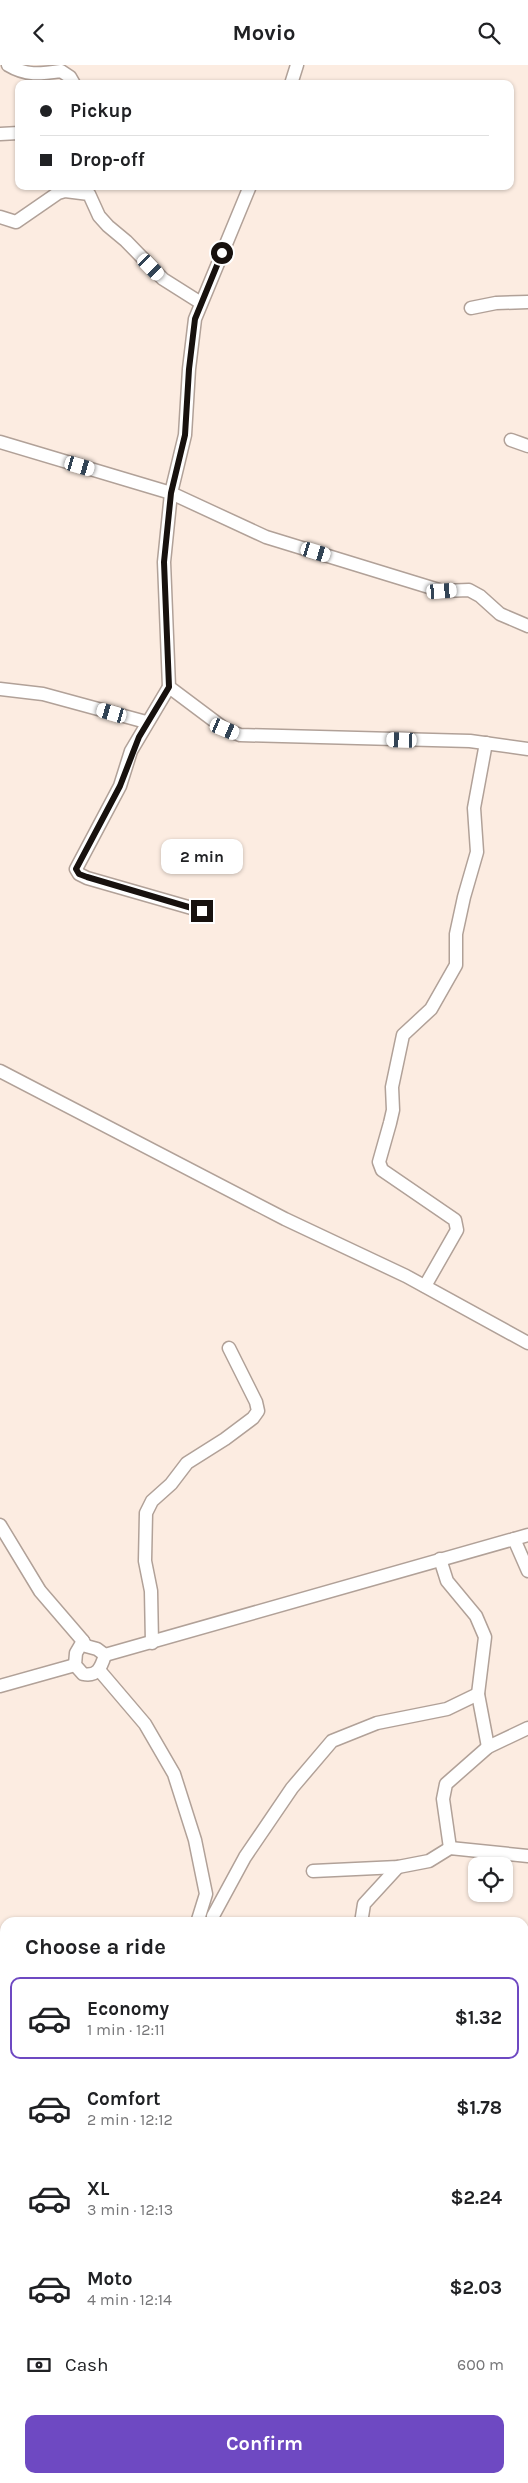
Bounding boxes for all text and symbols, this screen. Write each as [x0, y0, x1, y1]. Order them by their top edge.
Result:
icon: back [25, 19, 53, 47]
icon: search [475, 19, 503, 47]
text: Movio [233, 20, 295, 46]
text: Pickup [70, 100, 132, 122]
text: Drop-off [70, 149, 145, 171]
route start [211, 242, 233, 264]
car [135, 251, 166, 283]
car [63, 455, 96, 477]
car [299, 540, 332, 564]
car [426, 582, 457, 600]
car [95, 702, 128, 724]
car [208, 716, 241, 742]
car [386, 732, 417, 748]
callout: 2 min [161, 839, 243, 873]
text: 2 min [180, 847, 224, 866]
route end [191, 900, 213, 922]
map controls [468, 1857, 513, 1902]
button: locate [468, 1857, 513, 1902]
text: Choose a ride [25, 1934, 166, 1960]
icon: car [27, 1996, 72, 2041]
text: Economy [87, 1998, 169, 2020]
text: $1.32 [455, 2007, 502, 2029]
text: 1 min · 12:11 [87, 2020, 165, 2039]
icon: car [27, 2086, 72, 2131]
text: Comfort [87, 2088, 161, 2110]
text: $1.78 [456, 2097, 502, 2119]
text: 2 min · 12:12 [87, 2110, 173, 2129]
icon: car [27, 2176, 72, 2221]
text: XL [87, 2178, 109, 2200]
text: $2.24 [451, 2187, 502, 2209]
text: 3 min · 12:13 [87, 2200, 173, 2219]
icon: car [27, 2266, 72, 2311]
text: Moto [87, 2268, 133, 2290]
text: $2.03 [449, 2277, 502, 2299]
text: 4 min · 12:14 [87, 2290, 172, 2309]
icon: cash [25, 2351, 53, 2379]
text: Cash [65, 2354, 109, 2376]
text: 600 m [457, 2355, 504, 2374]
button: Confirm [25, 2415, 504, 2473]

